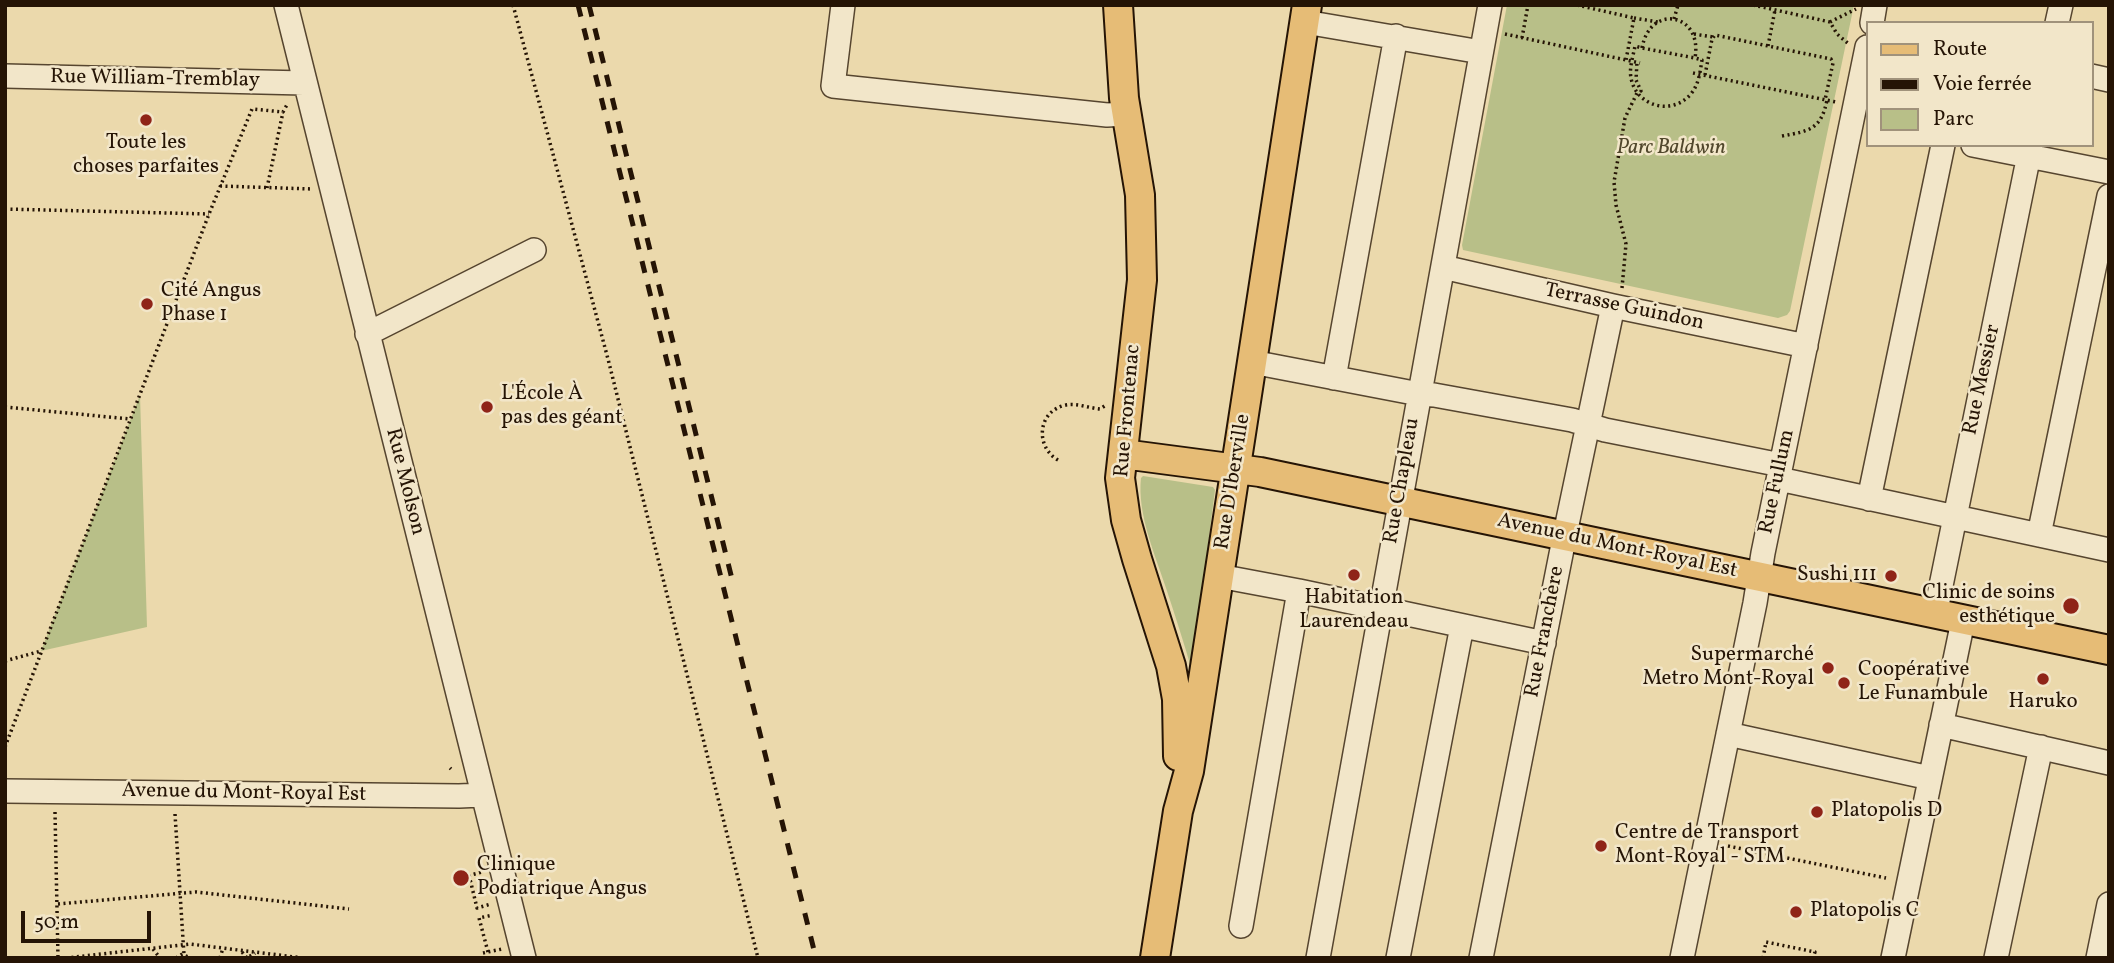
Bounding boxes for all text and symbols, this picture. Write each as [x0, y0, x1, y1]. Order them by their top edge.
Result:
legend [1866, 21, 2093, 147]
text: Route [1933, 35, 1987, 64]
street label: Rue William-Tremblay [50, 66, 260, 94]
text: Voie ferrée [1933, 70, 2032, 99]
text: Parc [1933, 105, 1974, 134]
marker: Toute les choses parfaites [138, 112, 154, 128]
place label: Toute les choses parfaites [73, 131, 219, 181]
park label: Parc Baldwin [1616, 136, 1726, 162]
place label: Cité Angus Phase 1 [161, 279, 261, 329]
street label: Terrasse Guindon [1542, 279, 1706, 337]
marker: Cité Angus Phase 1 [139, 296, 155, 312]
street label: Rue Messier [1959, 322, 2007, 438]
street label: Rue Frontenac [1111, 343, 1147, 479]
place label: L'École À pas des géant [501, 382, 623, 432]
marker: L'École À pas des géant [479, 399, 495, 415]
street label: Rue D'Iberville [1211, 412, 1257, 552]
street label: Rue Chapleau [1380, 416, 1426, 546]
street label: Rue Molson [379, 426, 429, 538]
street label: Rue Fullum [1755, 427, 1801, 537]
street label: Avenue du Mont-Royal Est [1495, 509, 1739, 585]
place label: Sushi 111 [1797, 563, 1877, 589]
street label: Rue Franchère [1521, 564, 1571, 700]
marker: Habitation Laurendeau [1346, 567, 1362, 583]
marker: Sushi 111 [1883, 568, 1899, 584]
place label: Clinic de soins esthétique [1922, 581, 2055, 631]
place label: Habitation Laurendeau [1299, 586, 1409, 636]
marker: Clinic de soins esthétique [2061, 596, 2081, 616]
place label: Supermarché Metro Mont-Royal [1642, 643, 1814, 693]
place label: Coopérative Le Funambule [1858, 658, 1988, 708]
marker: Supermarché Metro Mont-Royal [1820, 660, 1836, 676]
marker: Haruko [2035, 671, 2051, 687]
marker: Coopérative Le Funambule [1836, 675, 1852, 691]
place label: Haruko [2008, 690, 2078, 716]
street label: Avenue du Mont-Royal Est [121, 779, 367, 809]
place label: Platopolis D [1831, 799, 1942, 825]
marker: Platopolis D [1809, 804, 1825, 820]
place label: Centre de Transport Mont-Royal - STM [1615, 821, 1799, 871]
marker: Centre de Transport Mont-Royal - STM [1593, 838, 1609, 854]
place label: Clinique Podiatrique Angus [477, 853, 647, 903]
marker: Clinique Podiatrique Angus [451, 868, 471, 888]
scale bar [24, 897, 154, 941]
place label: Platopolis C [1810, 899, 1919, 925]
marker: Platopolis C [1788, 904, 1804, 920]
text: 50 m [34, 908, 79, 937]

